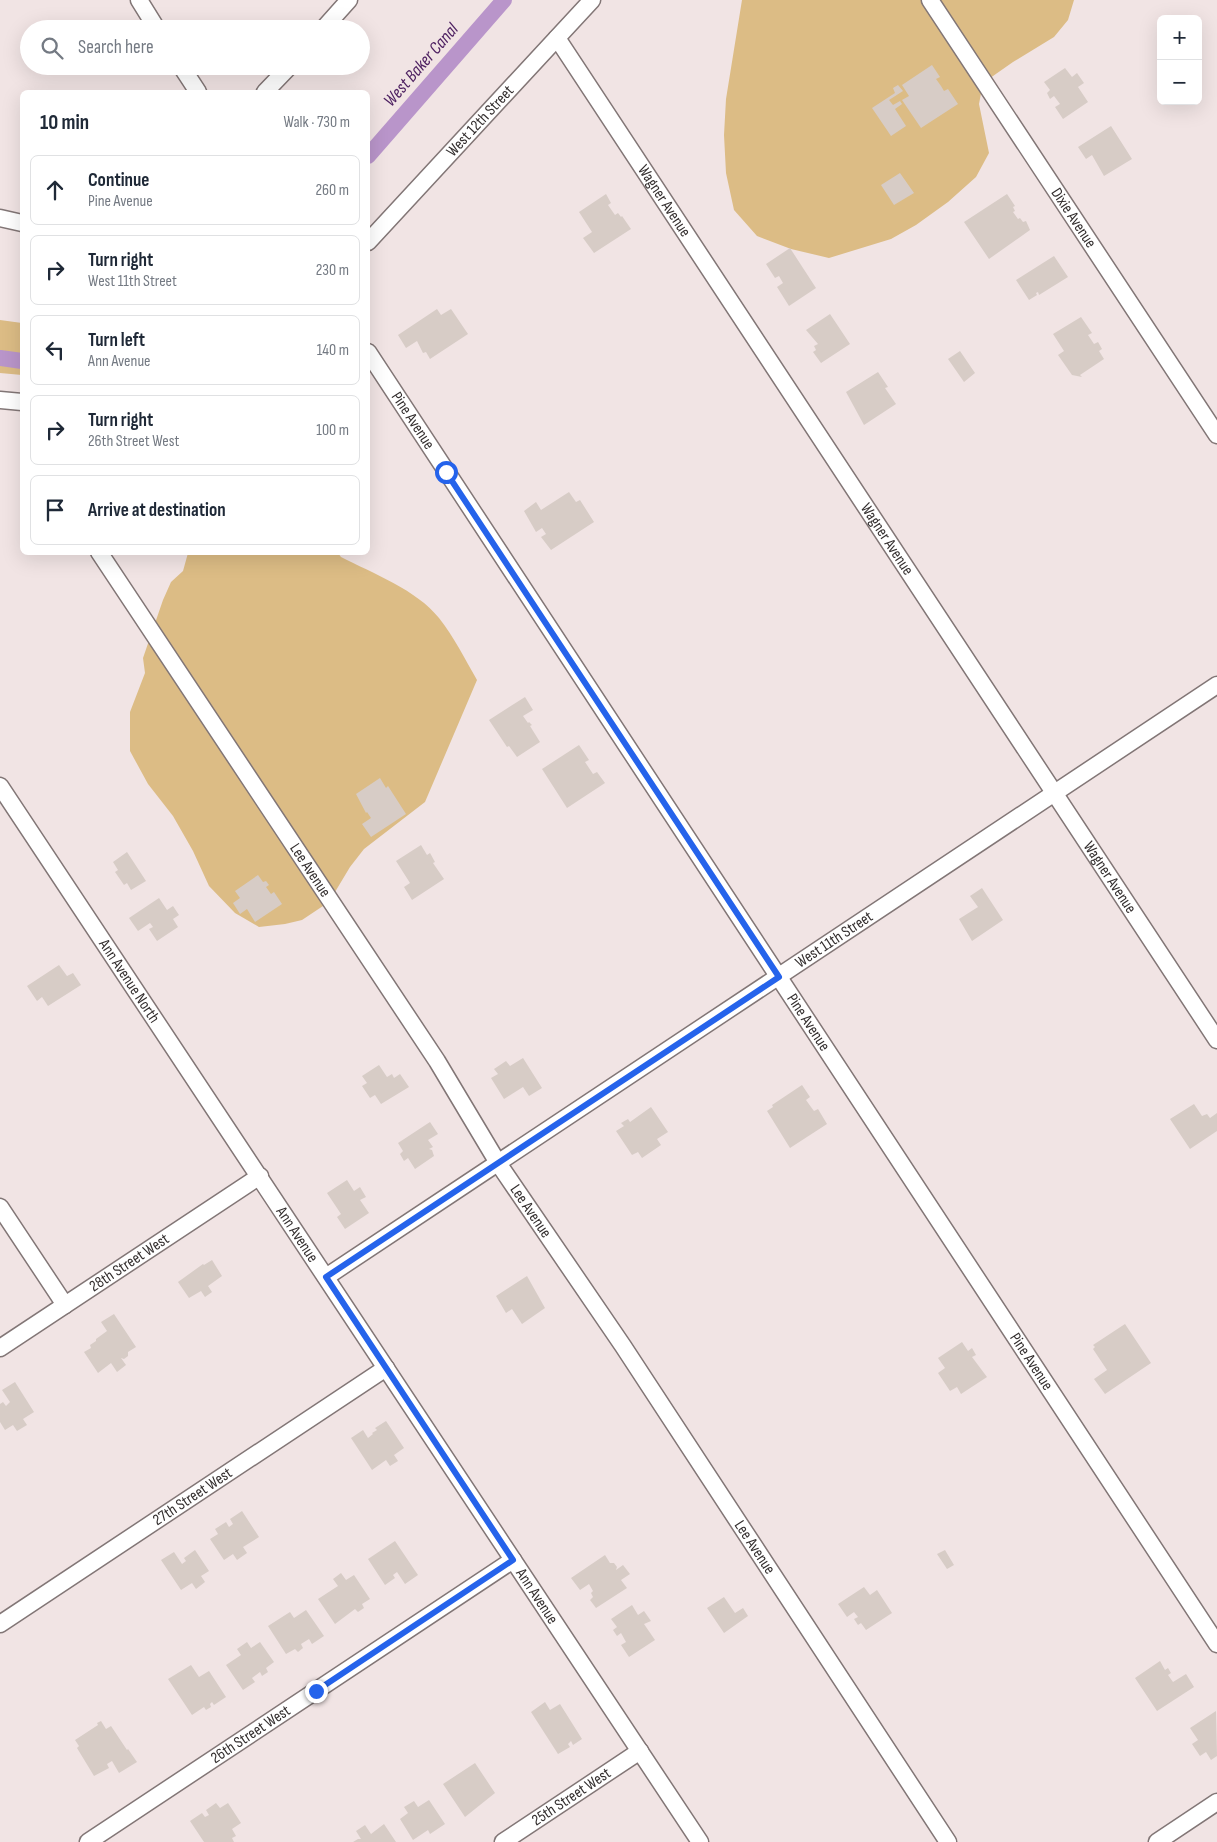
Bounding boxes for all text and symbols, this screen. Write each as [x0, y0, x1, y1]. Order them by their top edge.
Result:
map controls [1157, 15, 1202, 105]
button: + [1157, 15, 1202, 60]
water label: West Baker Canal [379, 19, 463, 111]
search box [20, 20, 370, 75]
icon: search [38, 34, 66, 62]
text: Search here [78, 36, 154, 59]
button: − [1157, 60, 1202, 105]
street label: West 12th Street [442, 81, 518, 160]
text: 10 min [40, 110, 89, 135]
text: Walk · 730 m [283, 113, 350, 132]
street label: Wagner Avenue [634, 161, 695, 240]
text: Continue [88, 169, 149, 192]
icon: ahead [41, 176, 69, 204]
text: 260 m [315, 181, 349, 200]
street label: Dixie Avenue [1047, 184, 1100, 251]
text: Pine Avenue [88, 192, 153, 211]
text: Turn right [88, 249, 153, 272]
icon: right [41, 256, 69, 284]
text: 230 m [316, 261, 349, 280]
text: West 11th Street [88, 272, 177, 291]
text: Turn left [88, 329, 145, 352]
icon: left [41, 336, 69, 364]
text: 140 m [317, 341, 349, 360]
text: Ann Avenue [88, 352, 151, 371]
street label: Pine Avenue [387, 388, 439, 453]
text: Turn right [88, 409, 153, 432]
icon: right [41, 416, 69, 444]
text: 100 m [316, 421, 349, 440]
text: 26th Street West [88, 432, 179, 451]
route start [435, 461, 458, 484]
icon: arrive [41, 496, 69, 524]
text: Arrive at destination [88, 499, 226, 522]
street label: Wagner Avenue [857, 500, 918, 579]
street label: Wagner Avenue [1079, 838, 1140, 917]
street label: Lee Avenue [286, 840, 335, 901]
street label: West 11th Street [792, 907, 876, 972]
street label: Ann Avenue North [94, 935, 164, 1027]
street label: Pine Avenue [783, 990, 834, 1055]
street label: Lee Avenue [506, 1181, 556, 1241]
street label: Ann Avenue [271, 1202, 322, 1266]
street label: 28th Street West [86, 1229, 173, 1296]
street label: Pine Avenue [1006, 1329, 1057, 1394]
street label: 27th Street West [149, 1463, 236, 1529]
street label: Lee Avenue [730, 1517, 779, 1578]
street label: Ann Avenue [511, 1564, 562, 1628]
route end [305, 1680, 328, 1703]
street label: 26th Street West [207, 1701, 294, 1767]
street label: 25th Street West [528, 1764, 615, 1830]

